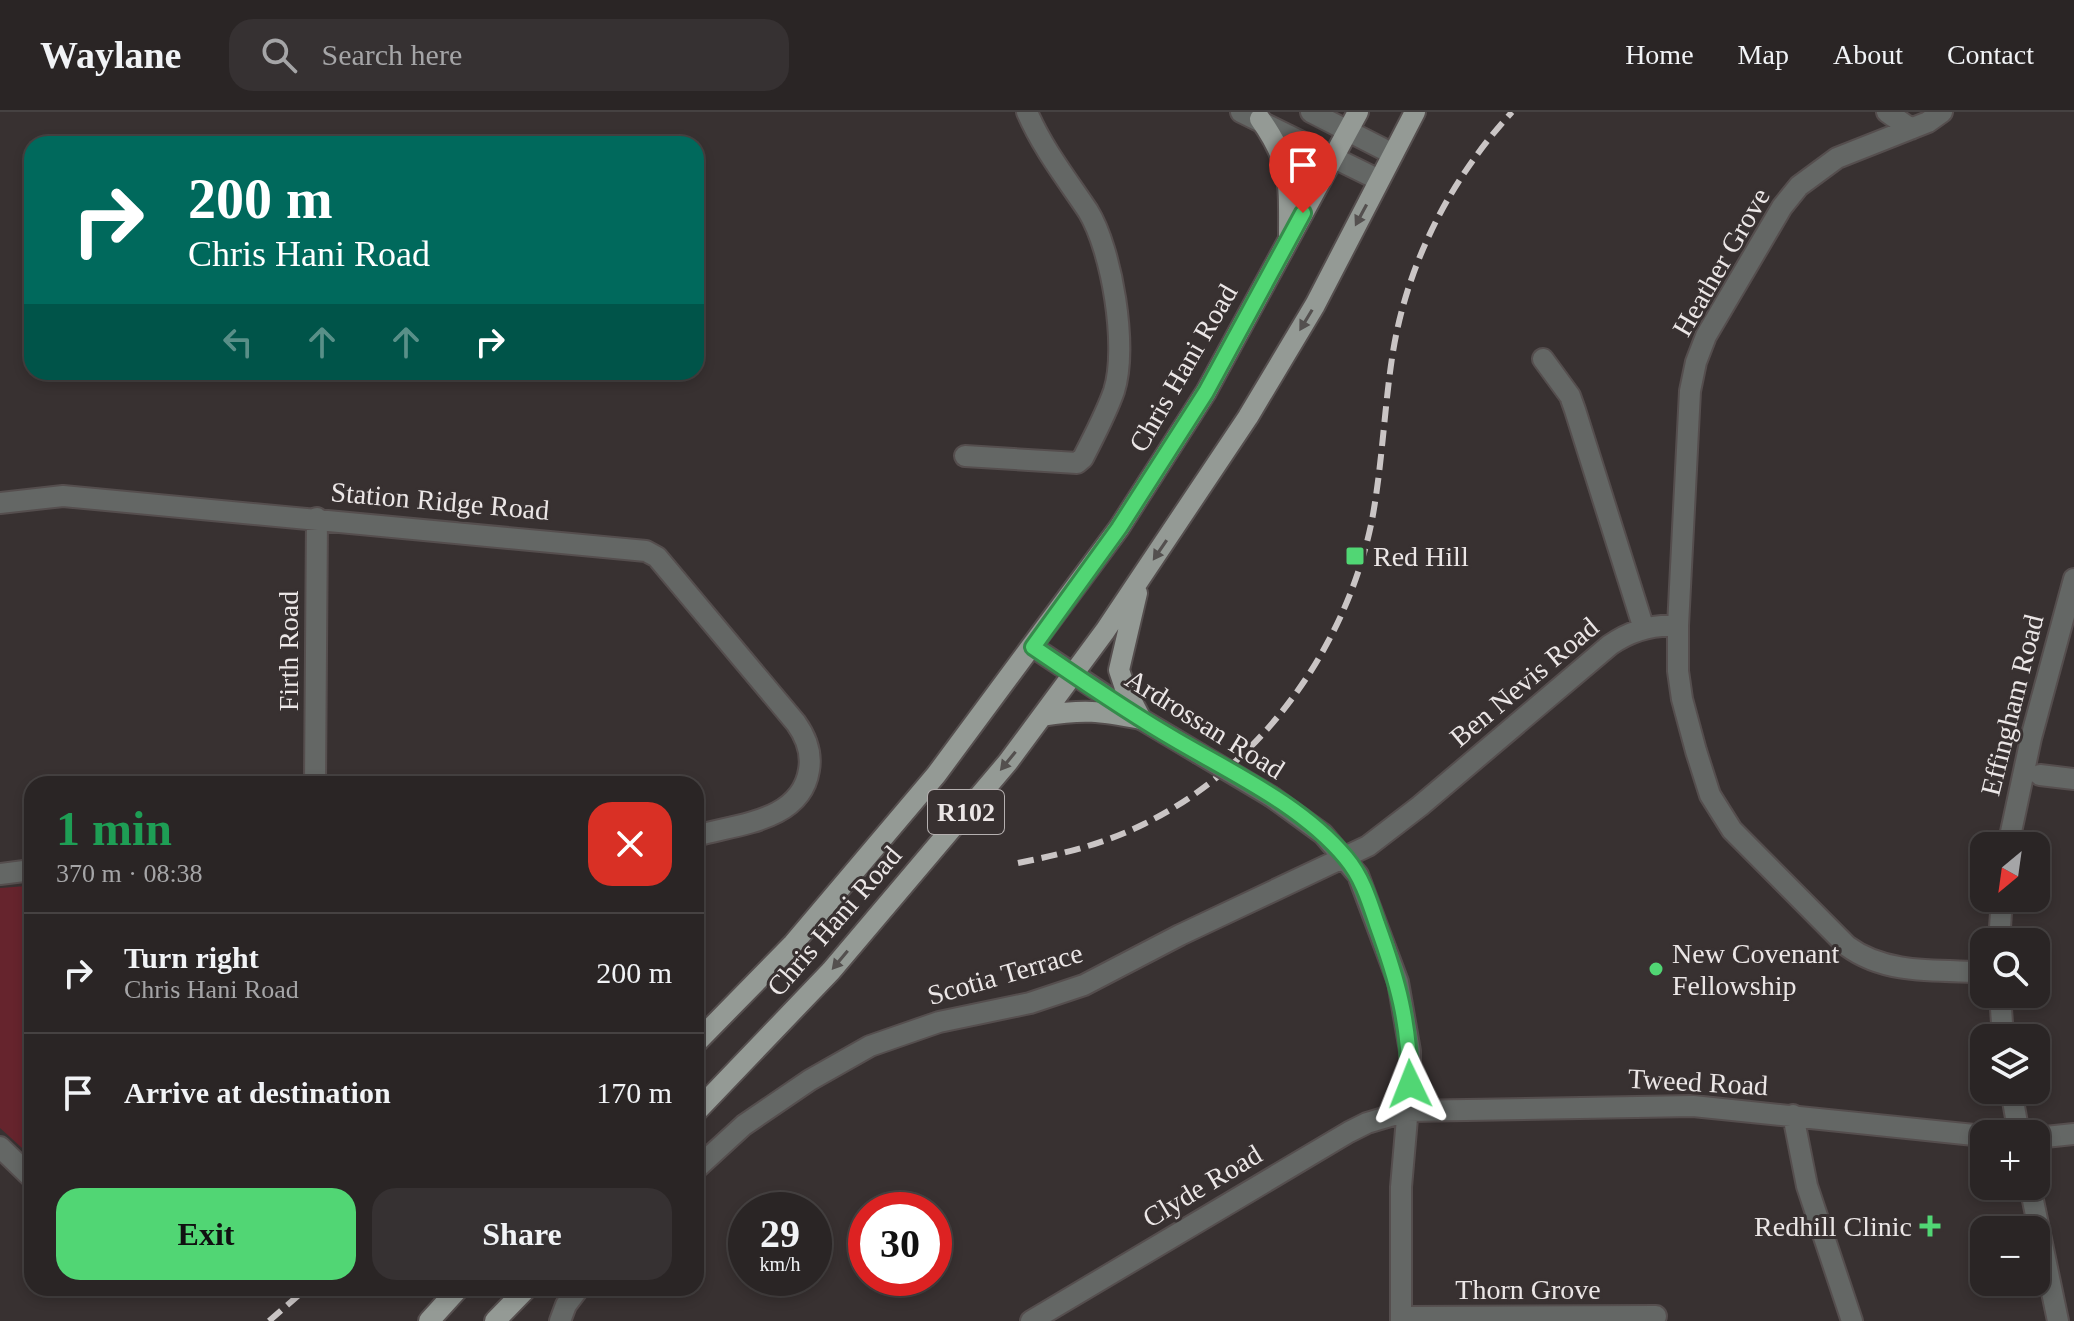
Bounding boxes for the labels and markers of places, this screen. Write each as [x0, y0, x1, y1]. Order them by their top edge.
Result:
pin [1269, 131, 1337, 213]
place label: Red Hill [1373, 541, 1469, 572]
marker: Red Hill [1344, 545, 1366, 567]
place label: New Covenant Fellowship [1672, 938, 1839, 1001]
marker: New Covenant Fellowship [1647, 960, 1665, 978]
place label: Redhill Clinic [1754, 1211, 1912, 1242]
marker: Redhill Clinic [1919, 1215, 1941, 1237]

